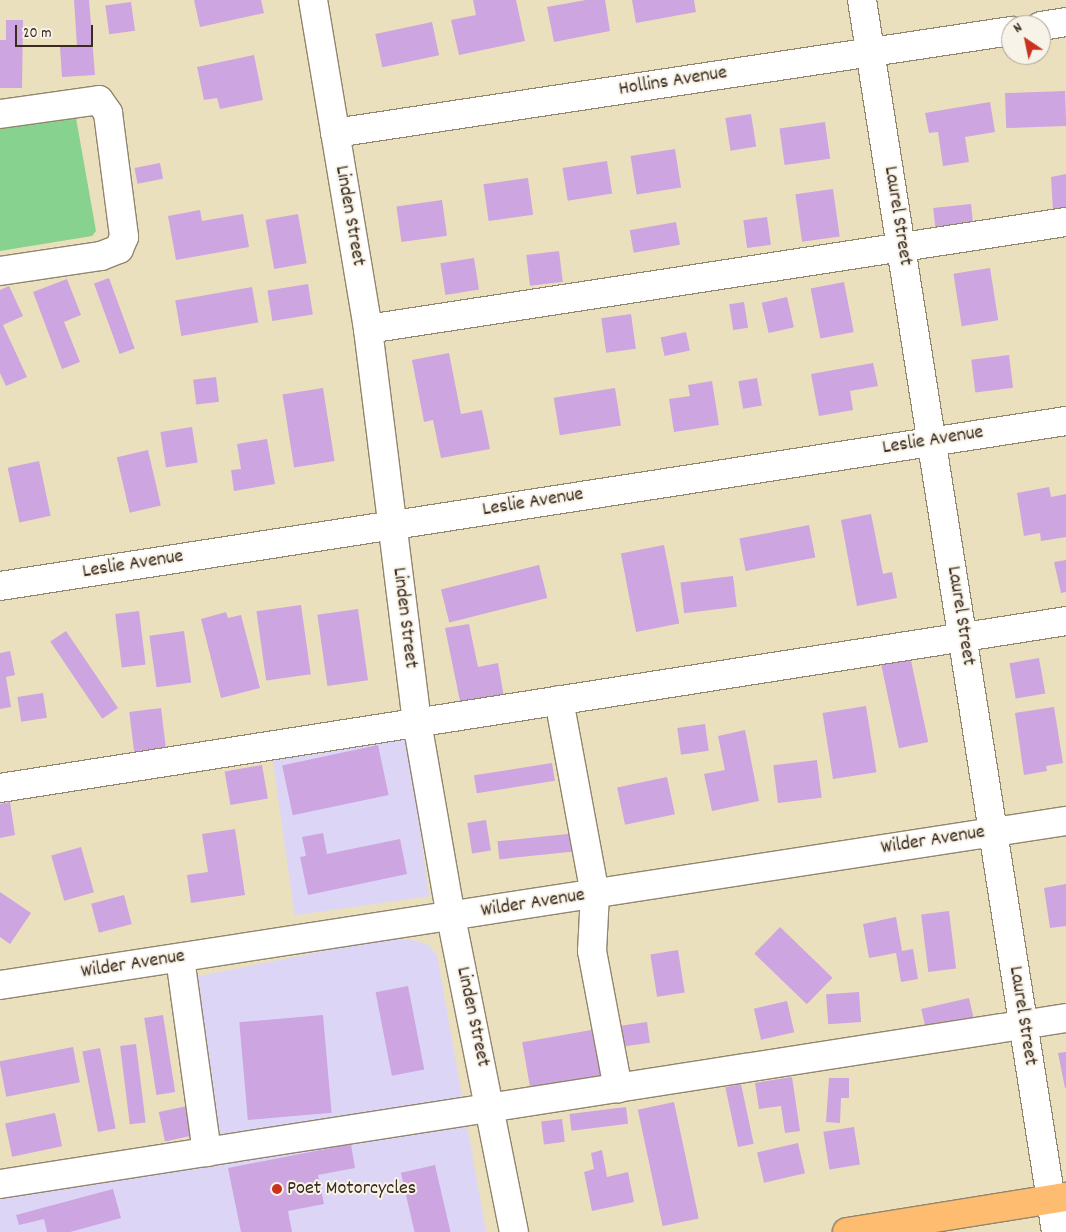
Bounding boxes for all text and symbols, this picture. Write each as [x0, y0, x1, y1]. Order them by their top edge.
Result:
scale bar [18, 15, 95, 47]
north arrow [1001, 15, 1051, 65]
text: N [1010, 18, 1027, 39]
text: 20 m [23, 23, 51, 45]
street label: Hollins Avenue [617, 62, 729, 102]
street label: Linden Street [328, 164, 370, 268]
street label: Laurel Street [877, 165, 917, 267]
street label: Leslie Avenue [881, 421, 985, 461]
street label: Leslie Avenue [481, 483, 585, 523]
street label: Leslie Avenue [81, 545, 185, 585]
street label: Laurel Street [940, 565, 980, 667]
street label: Linden Street [386, 566, 422, 670]
street label: Wilder Avenue [879, 821, 987, 861]
street label: Wilder Avenue [479, 884, 587, 924]
street label: Wilder Avenue [79, 945, 187, 985]
street label: Linden Street [450, 965, 494, 1069]
street label: Laurel Street [1002, 965, 1042, 1067]
place label: Poet Motorcycles [287, 1177, 416, 1201]
marker: Poet Motorcycles [271, 1183, 283, 1195]

